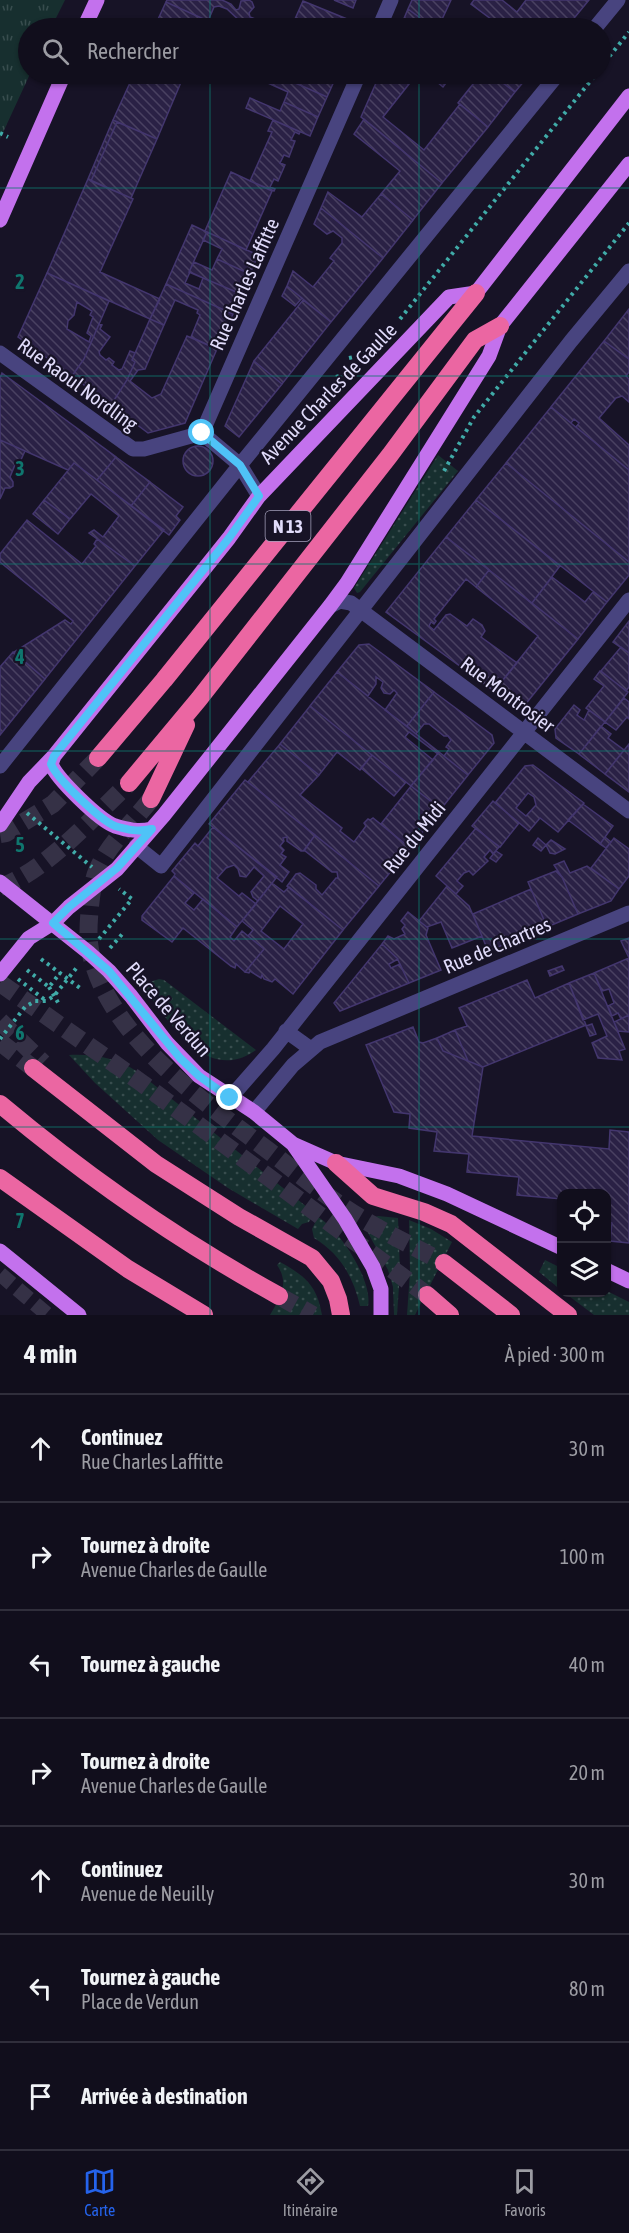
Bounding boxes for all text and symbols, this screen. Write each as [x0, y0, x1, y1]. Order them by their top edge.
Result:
search box [18, 18, 611, 84]
icon: search [39, 35, 72, 68]
text: Rechercher [87, 38, 178, 64]
street label: Rue Charles Laffitte [205, 214, 283, 354]
text: 2 [15, 270, 25, 293]
street label: Avenue Charles de Gaulle [255, 318, 401, 468]
street label: Rue Raoul Nordling [14, 333, 143, 435]
route start [188, 419, 214, 445]
text: 3 [15, 457, 25, 480]
road number: N 13 [266, 511, 310, 541]
text: 4 [14, 645, 25, 668]
street label: Rue Montrosier [456, 651, 560, 737]
street label: Rue du Midi [378, 797, 450, 877]
text: 5 [15, 833, 25, 856]
street label: Rue de Chartres [440, 912, 554, 978]
street label: Place de Verdun [122, 957, 216, 1061]
text: 6 [15, 1021, 25, 1044]
route end [216, 1084, 242, 1110]
map controls [557, 1189, 611, 1297]
button: locate [557, 1189, 611, 1243]
text: 7 [15, 1209, 25, 1232]
button: layers [557, 1243, 611, 1297]
text: 4 min [24, 1339, 77, 1369]
text: À pied · 300 m [505, 1343, 605, 1366]
text: Continuez [81, 1424, 163, 1450]
icon: ahead [24, 1432, 57, 1465]
text: 30 m [569, 1437, 605, 1460]
text: Rue Charles Laffitte [81, 1450, 223, 1473]
text: Tournez à droite [81, 1532, 210, 1558]
icon: right [24, 1540, 57, 1573]
text: 100 m [560, 1545, 605, 1568]
text: Avenue Charles de Gaulle [81, 1558, 267, 1581]
icon: left [24, 1648, 57, 1681]
text: Tournez à gauche [81, 1651, 220, 1677]
text: 40 m [569, 1653, 605, 1676]
text: Tournez à droite [81, 1748, 210, 1774]
icon: right [24, 1756, 57, 1789]
text: 20 m [569, 1761, 605, 1784]
text: Avenue Charles de Gaulle [81, 1774, 267, 1797]
text: Continuez [81, 1856, 163, 1882]
icon: ahead [24, 1864, 57, 1897]
text: 30 m [569, 1869, 605, 1892]
text: Avenue de Neuilly [81, 1882, 214, 1905]
text: Tournez à gauche [81, 1964, 220, 1990]
icon: left [24, 1972, 57, 2005]
text: 80 m [569, 1977, 605, 2000]
text: Place de Verdun [81, 1990, 199, 2013]
icon: arrive [24, 2080, 57, 2113]
text: Arrivée à destination [81, 2083, 248, 2109]
tab: Carte [83, 2165, 116, 2219]
tab: Itinéraire [283, 2165, 338, 2219]
tab: Favoris [504, 2165, 546, 2219]

